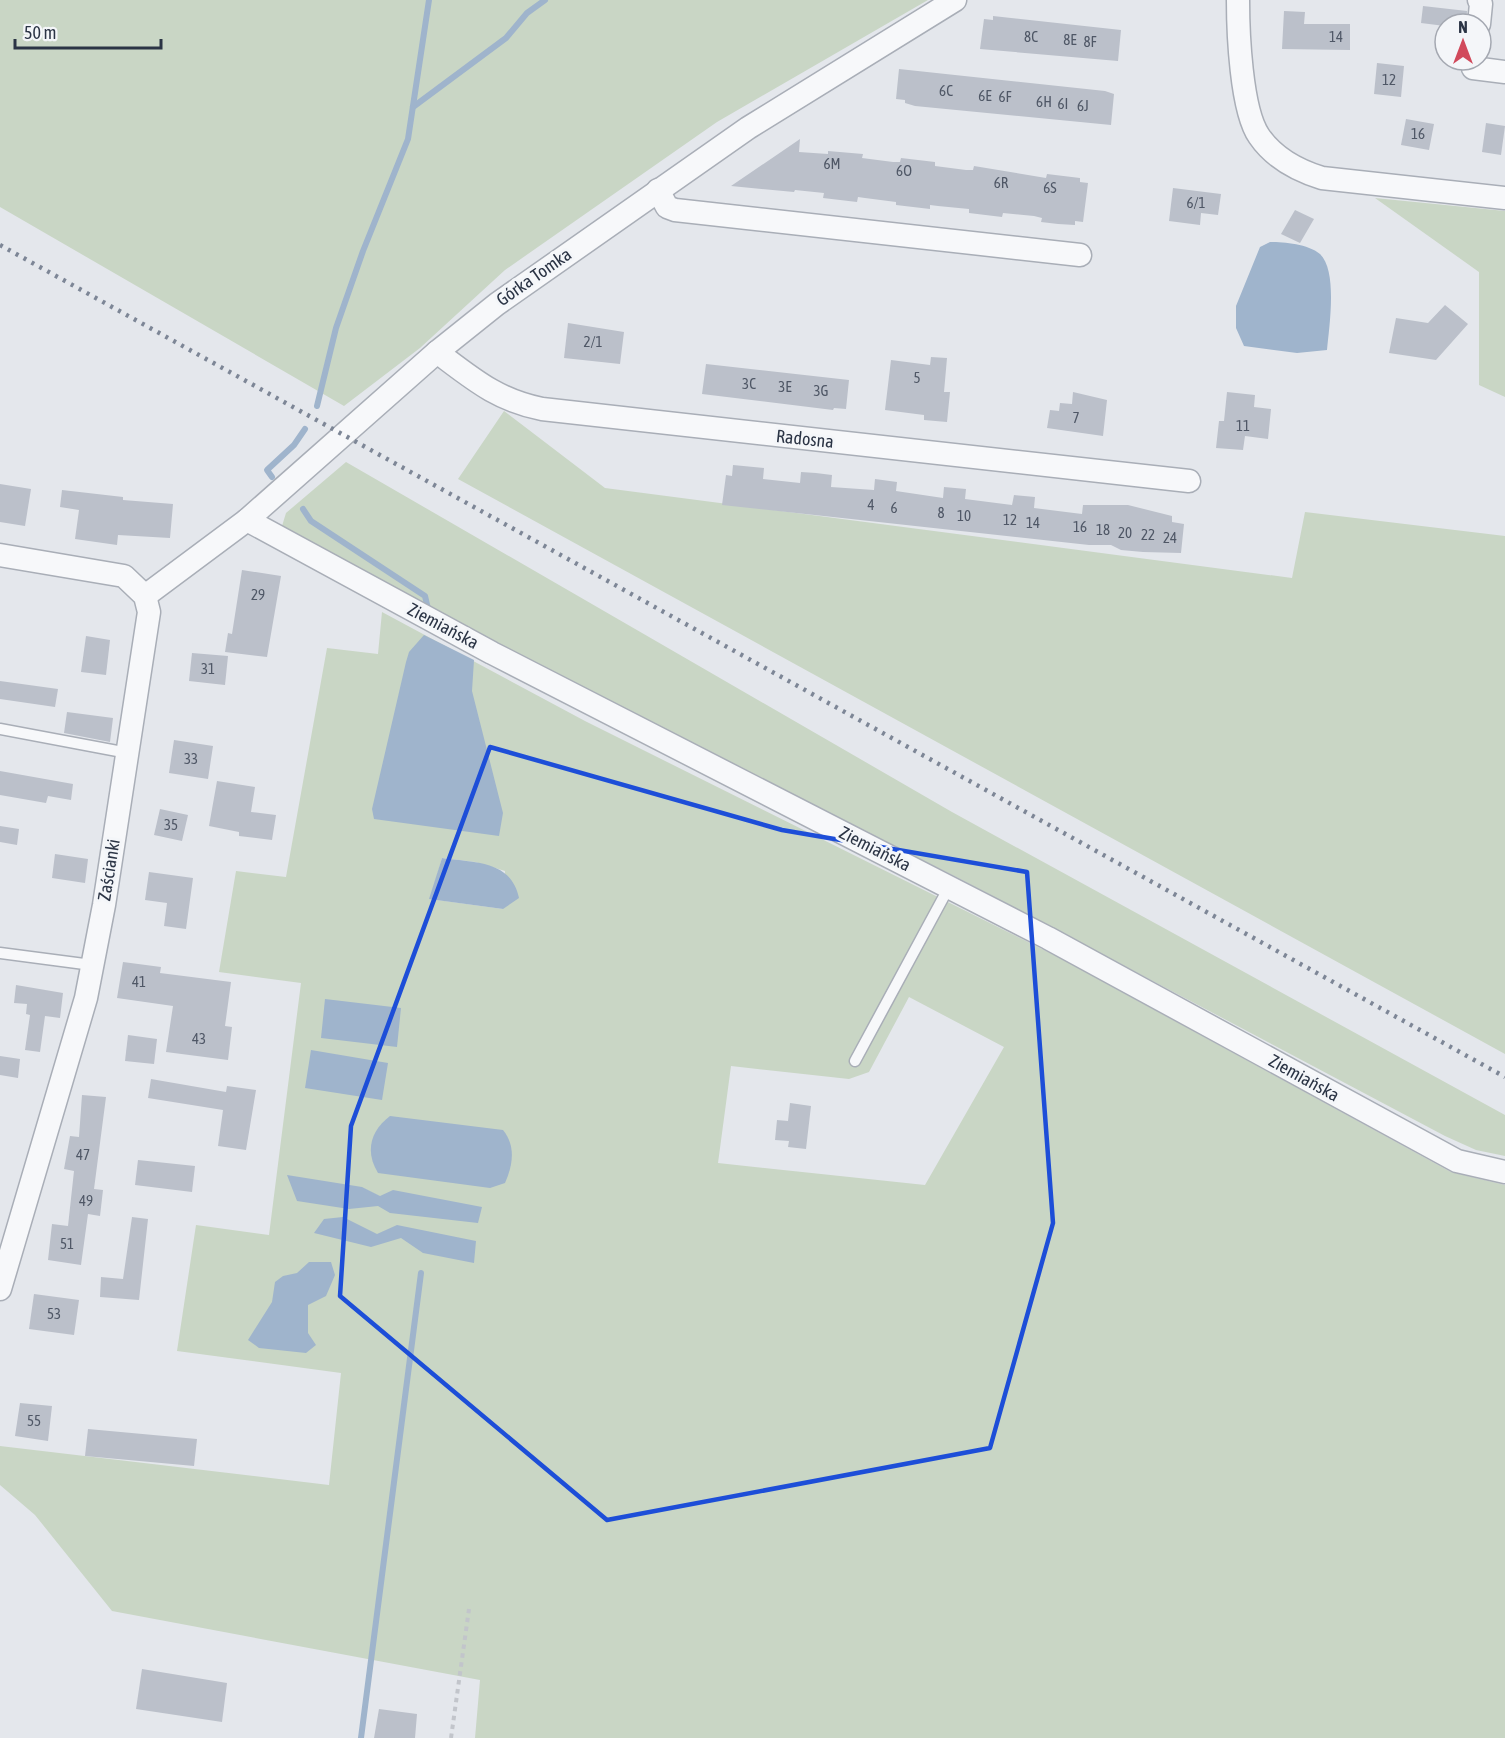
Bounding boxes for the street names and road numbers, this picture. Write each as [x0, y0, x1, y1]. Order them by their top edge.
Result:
street label: Górka Tomka [492, 243, 575, 310]
street label: Radosna [775, 425, 835, 452]
street label: Ziemiańska [404, 598, 482, 653]
street label: Ziemiańska [836, 822, 914, 875]
street label: Zaścianki [93, 838, 124, 902]
street label: Ziemiańska [1265, 1050, 1343, 1105]

